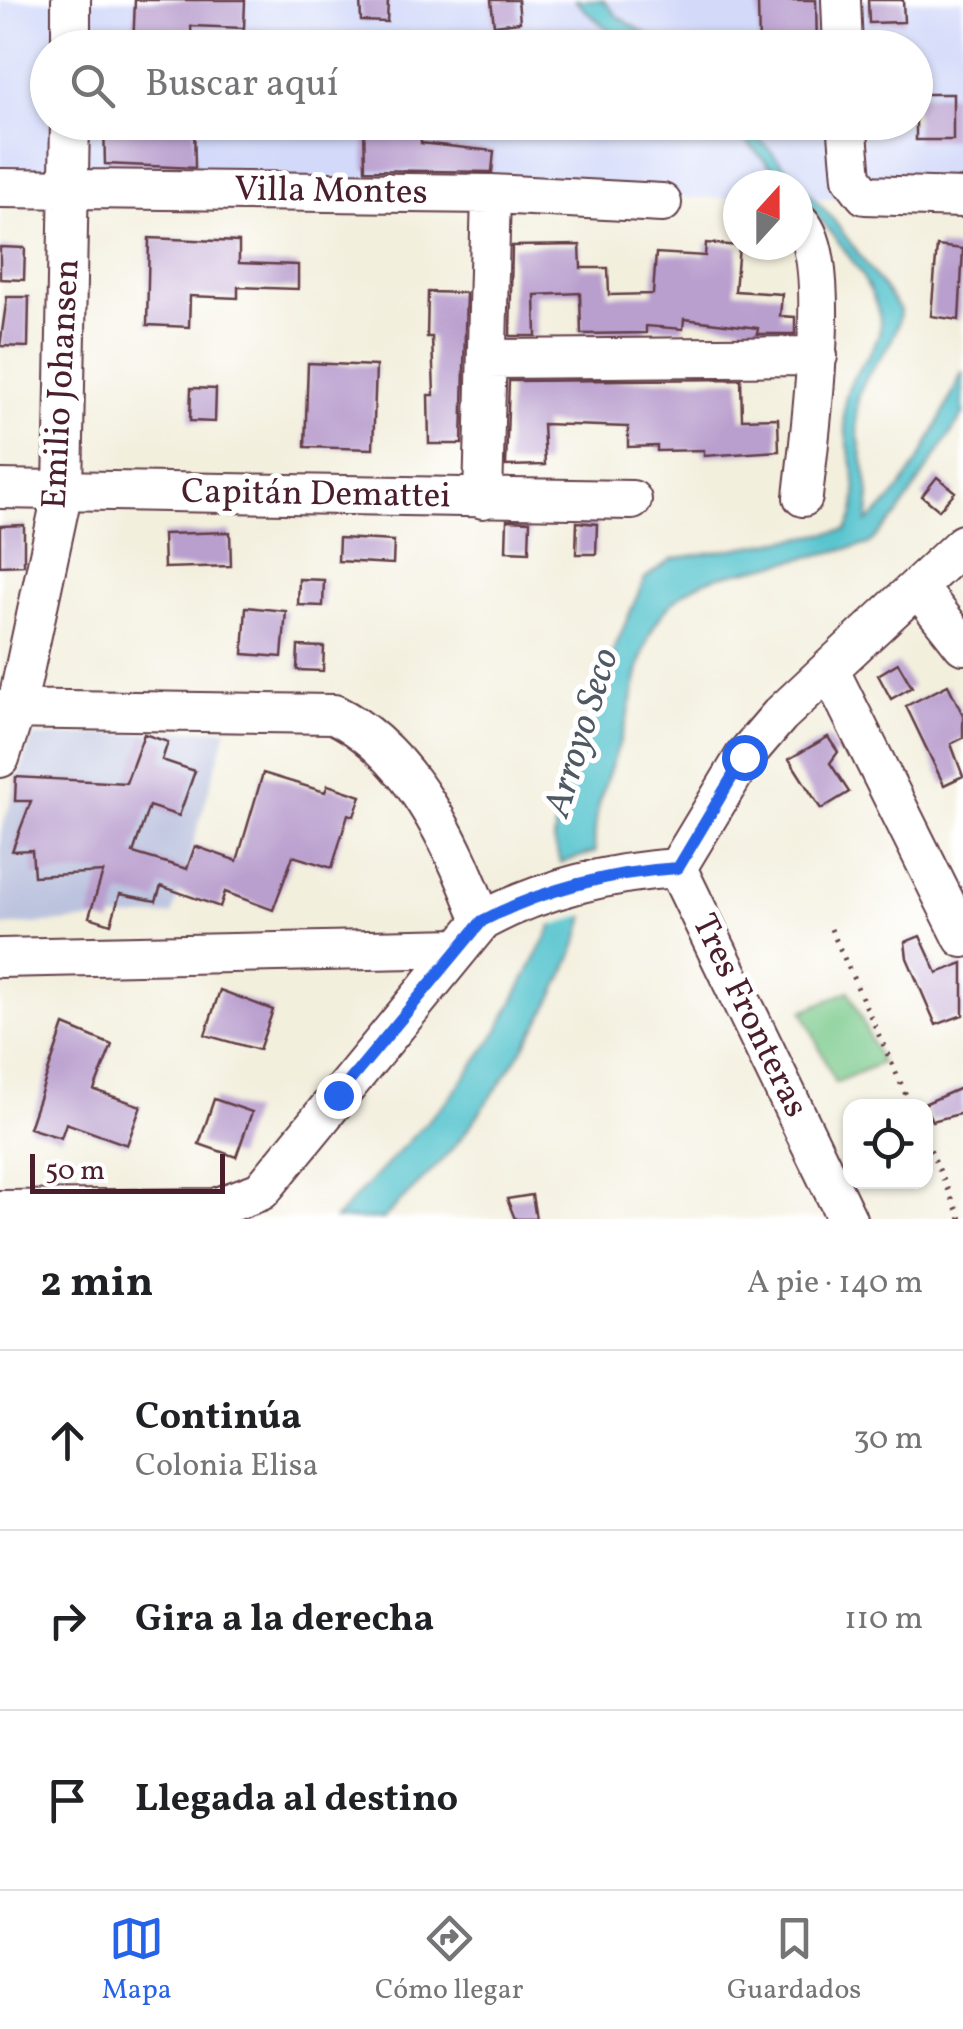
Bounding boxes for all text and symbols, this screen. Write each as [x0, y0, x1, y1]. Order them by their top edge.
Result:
search box [30, 30, 933, 140]
icon: search [65, 58, 120, 113]
text: Buscar aquí [145, 59, 338, 112]
street label: Villa Montes [234, 166, 428, 218]
north arrow [723, 170, 813, 260]
street label: Emilio Johansen [31, 258, 93, 510]
street label: Capitán Demattei [181, 469, 451, 521]
water label: Arroyo Seco [532, 642, 634, 826]
route start [722, 735, 768, 781]
street label: Tres Fronteras [679, 906, 819, 1126]
route end [316, 1073, 362, 1119]
map controls [843, 1099, 933, 1189]
button: locate [843, 1099, 933, 1189]
scale bar [30, 1149, 225, 1194]
text: 50 m [45, 1152, 105, 1191]
text: 2 min [40, 1255, 153, 1314]
text: A pie · 140 m [747, 1262, 923, 1306]
text: Continúa [135, 1392, 302, 1445]
icon: ahead [40, 1413, 95, 1468]
text: 30 m [853, 1418, 923, 1462]
text: Colonia Elisa [135, 1445, 318, 1489]
icon: right [40, 1593, 95, 1648]
text: Gira a la derecha [135, 1594, 434, 1647]
text: 110 m [844, 1598, 923, 1642]
icon: arrive [40, 1773, 95, 1828]
text: Llegada al destino [135, 1774, 458, 1827]
tab: Mapa [102, 1911, 172, 2010]
tab: Cómo llegar [375, 1911, 524, 2010]
tab: Guardados [727, 1911, 861, 2010]

